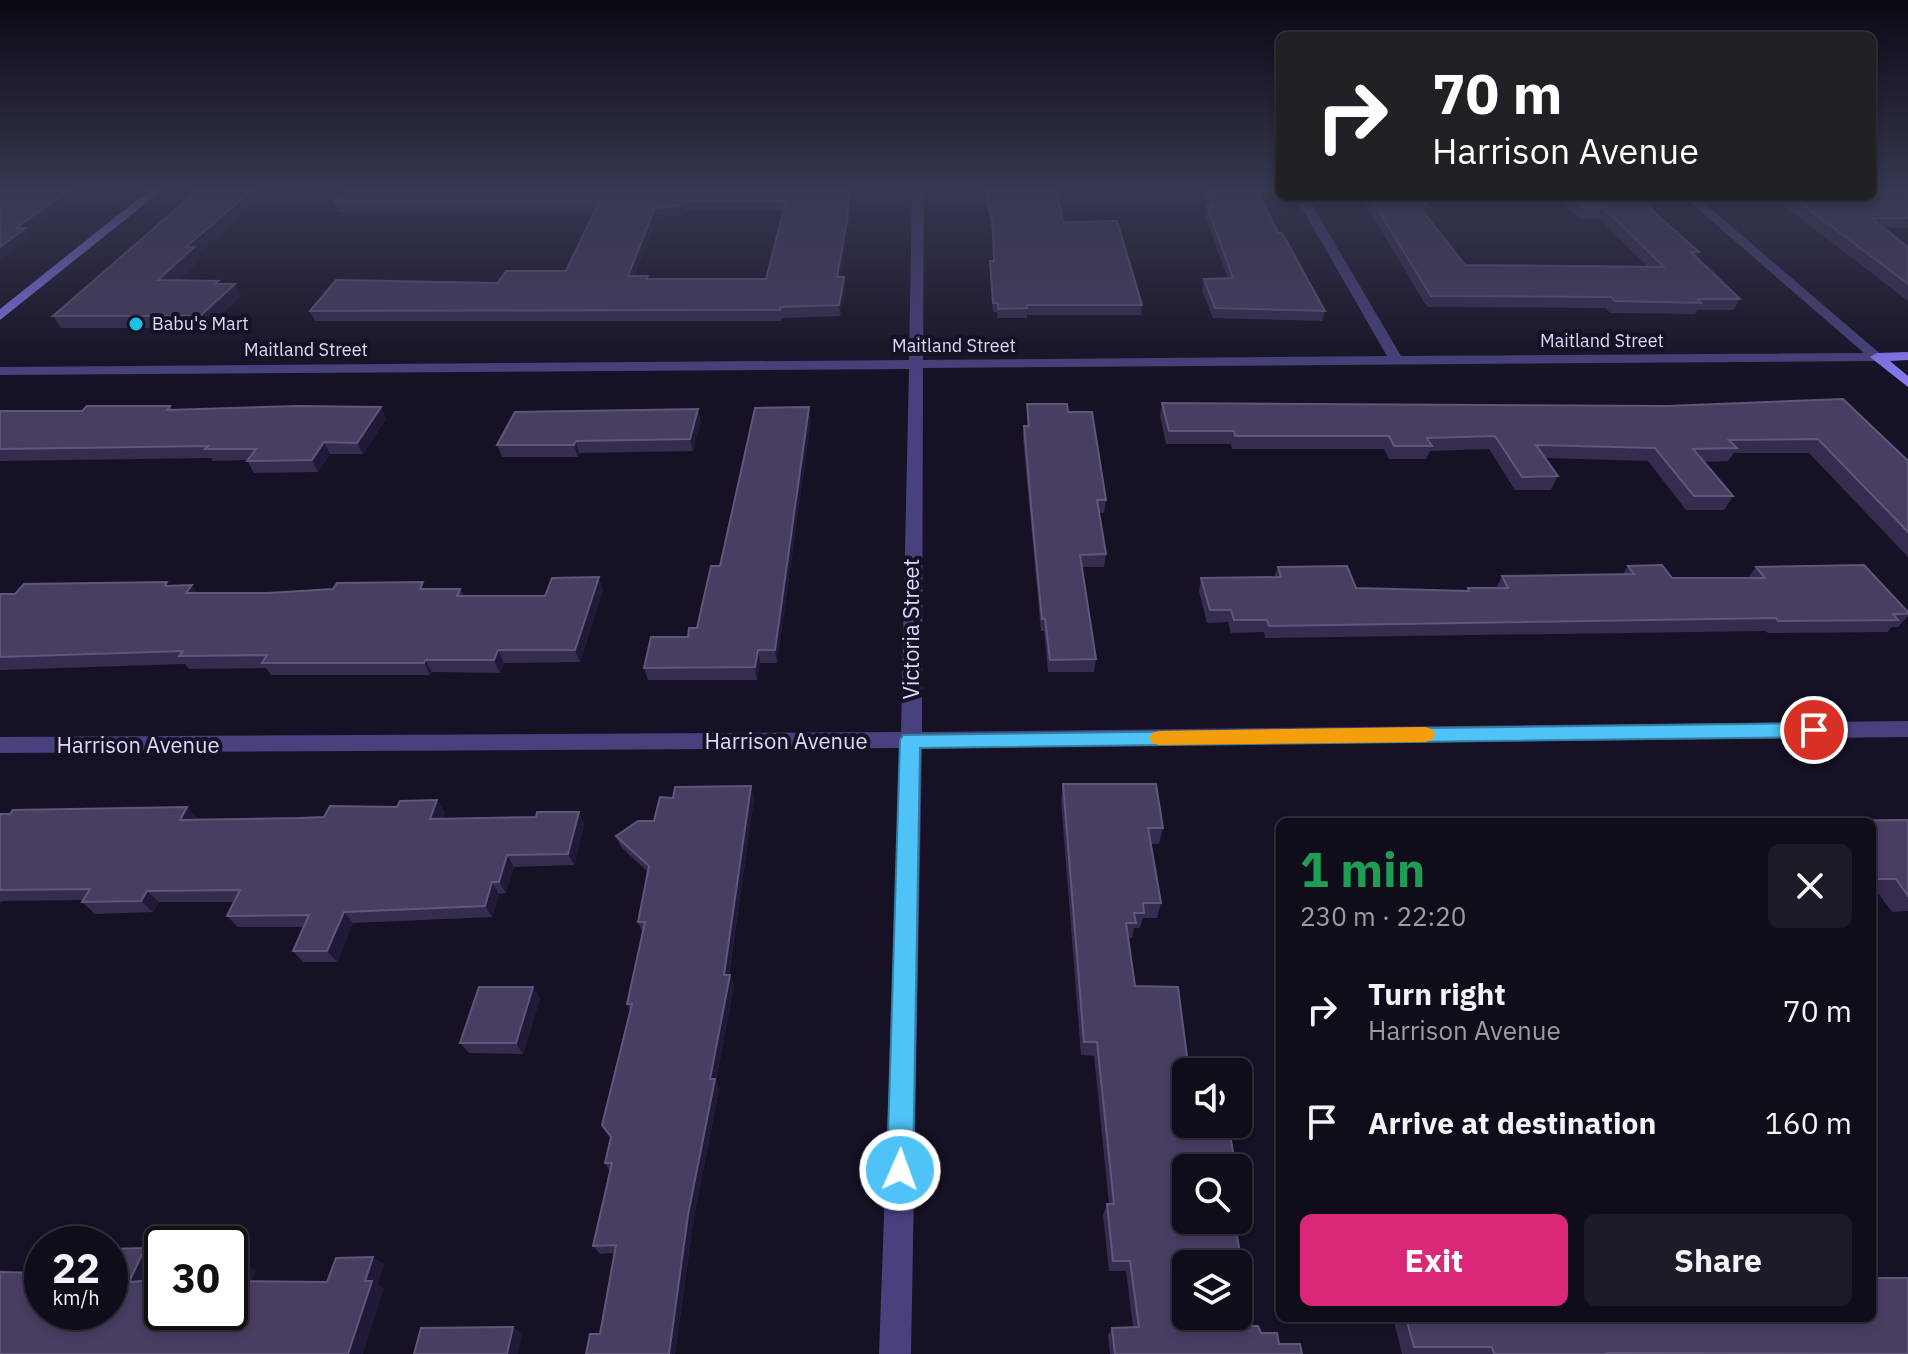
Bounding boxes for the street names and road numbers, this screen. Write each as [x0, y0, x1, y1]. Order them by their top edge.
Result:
street label: Maitland Street [1540, 329, 1664, 352]
street label: Maitland Street [892, 334, 1016, 357]
street label: Maitland Street [244, 338, 368, 361]
street label: Victoria Street [896, 559, 925, 699]
street label: Harrison Avenue [704, 726, 868, 755]
street label: Harrison Avenue [56, 730, 220, 759]

